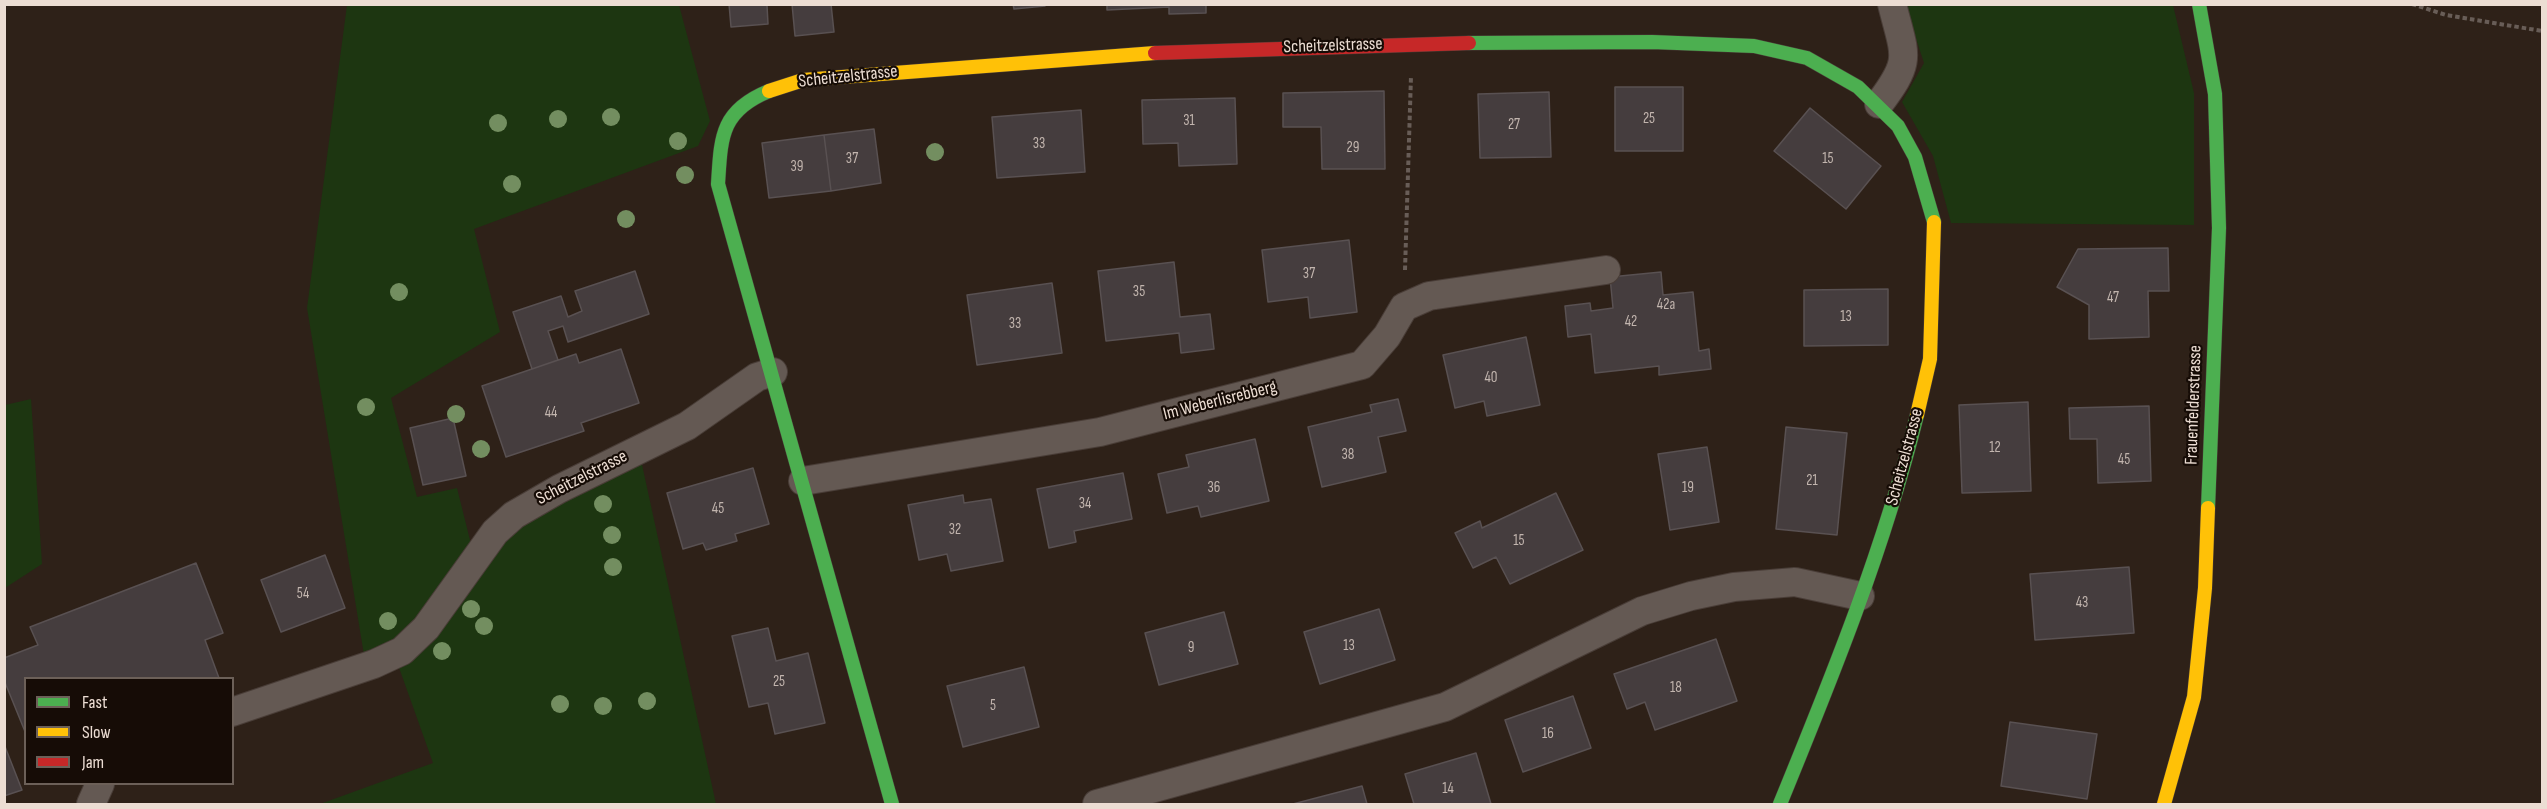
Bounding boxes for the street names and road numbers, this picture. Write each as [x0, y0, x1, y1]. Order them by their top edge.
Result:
street label: Scheitzelstrasse [1283, 33, 1383, 59]
street label: Scheitzelstrasse [797, 61, 899, 93]
street label: Frauenfelderstrasse [2181, 345, 2207, 465]
street label: Im Weberlisrebberg [1161, 376, 1279, 426]
street label: Scheitzelstrasse [1882, 406, 1928, 508]
street label: Scheitzelstrasse [533, 446, 631, 510]

